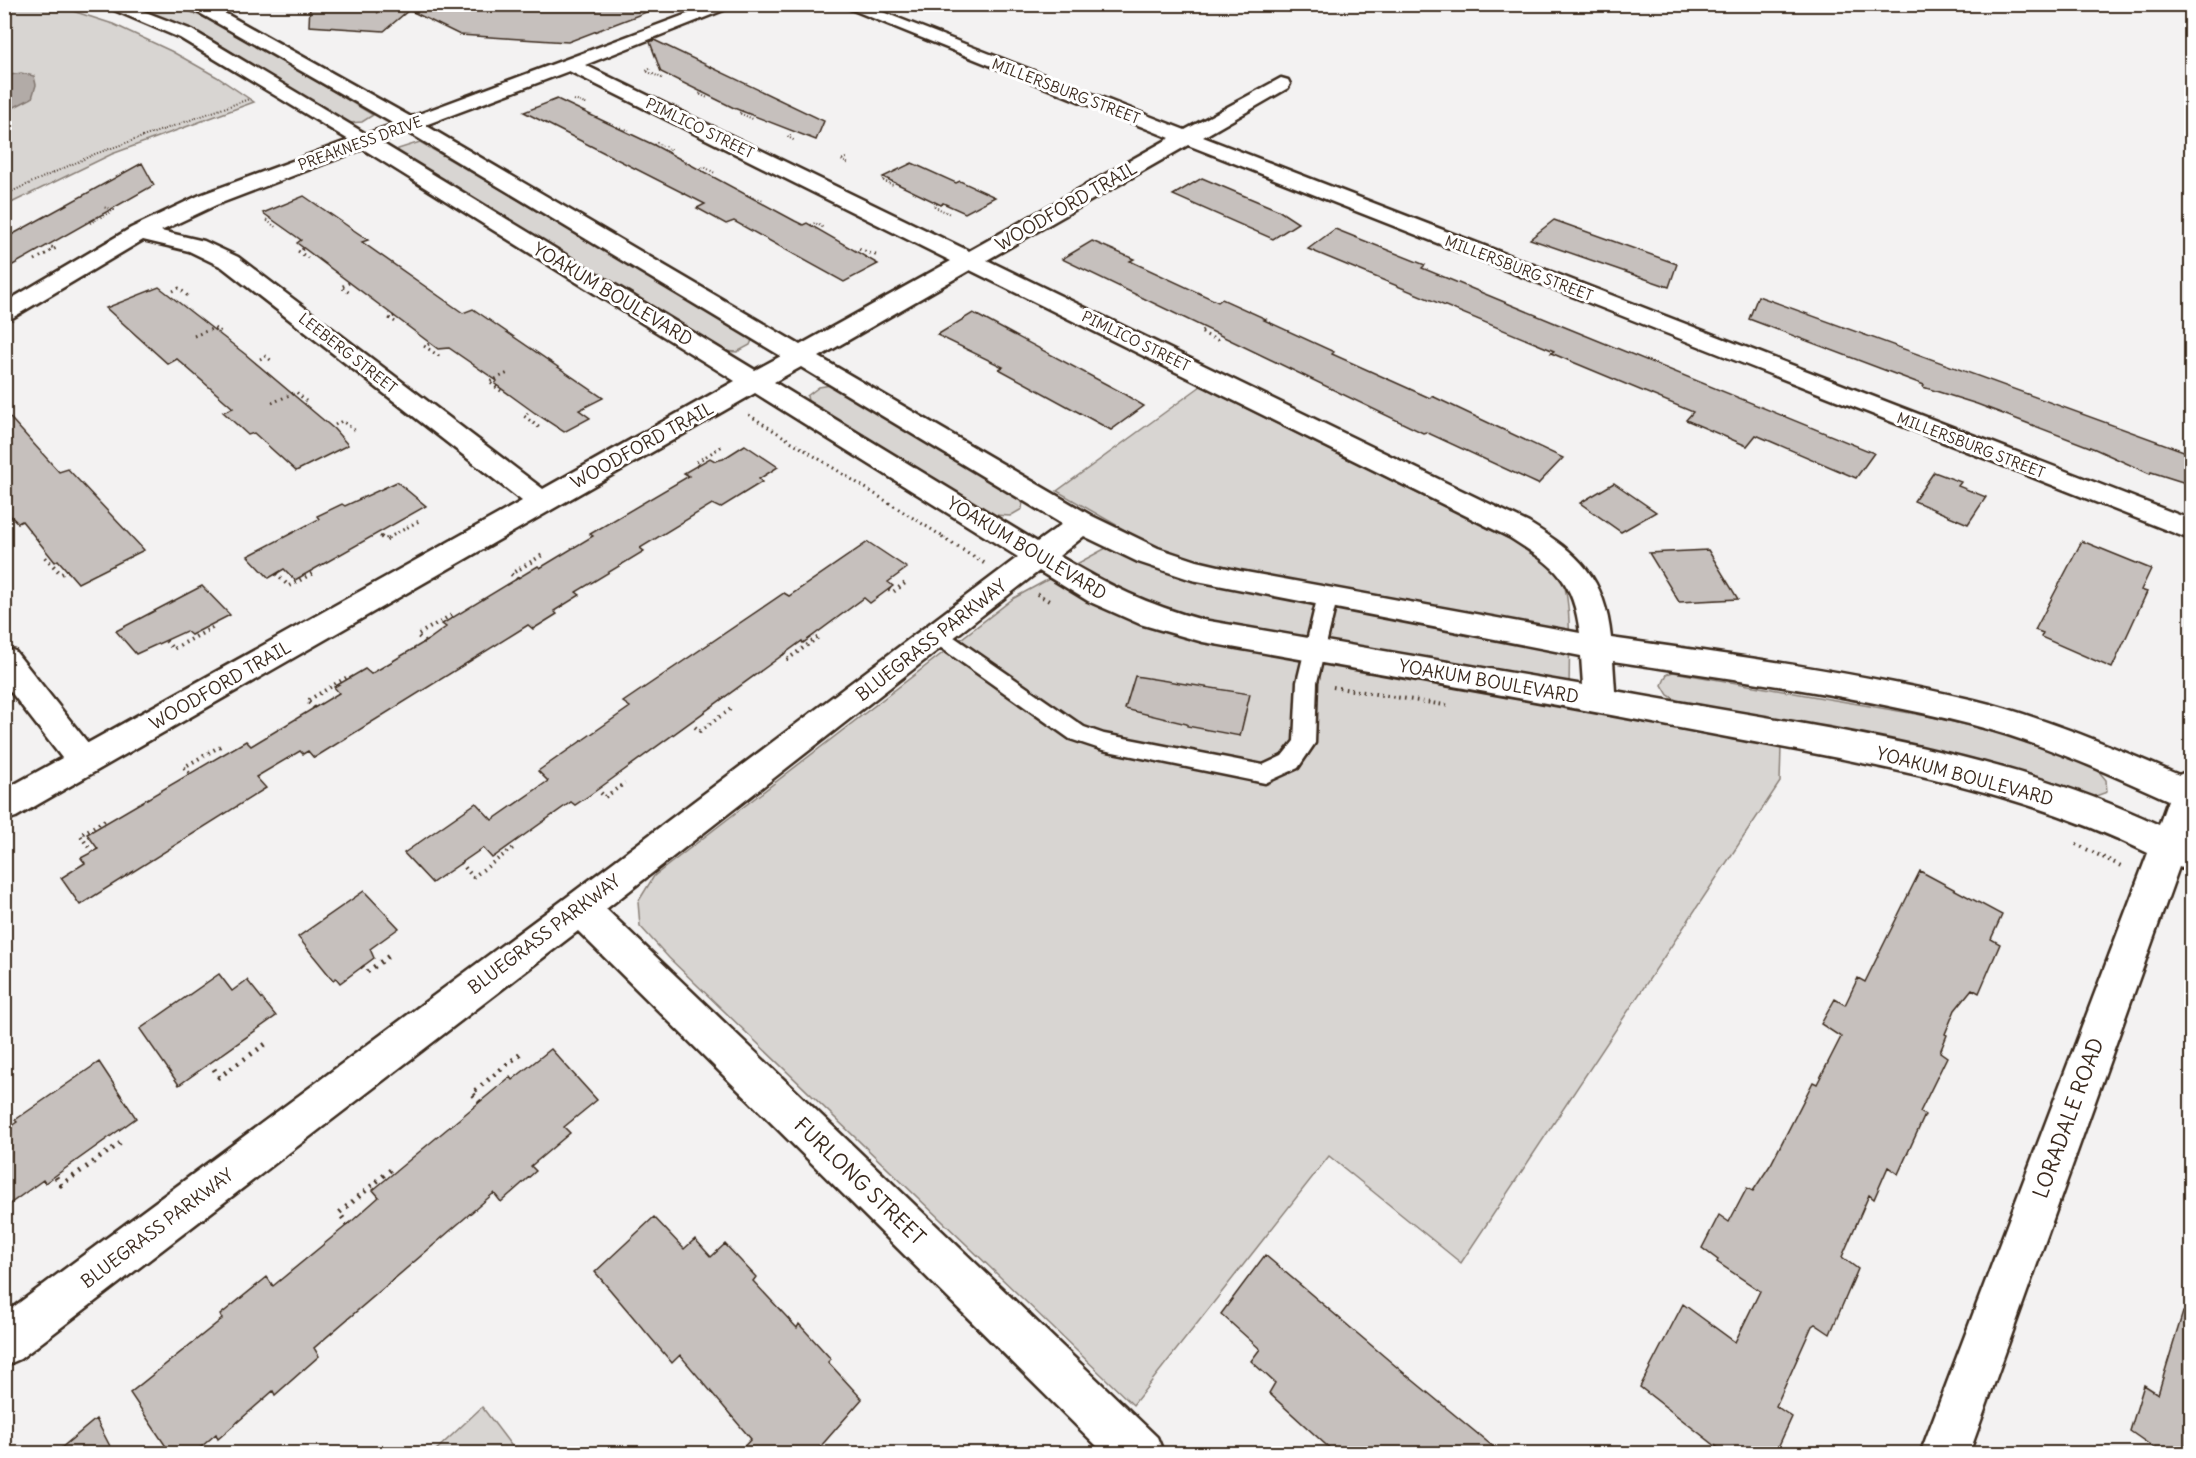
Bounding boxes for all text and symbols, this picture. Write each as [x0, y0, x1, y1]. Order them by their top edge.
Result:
street label: MILLERSBURG STREET [989, 54, 1143, 128]
street label: PIMLICO STREET [643, 94, 757, 162]
street label: PREAKNESS DRIVE [295, 112, 425, 174]
street label: WOODFORD TRAIL [991, 156, 1141, 256]
street label: MILLERSBURG STREET [1442, 231, 1596, 305]
street label: YOAKUM BOULEVARD [529, 237, 697, 351]
street label: PIMLICO STREET [1079, 307, 1193, 375]
street label: LEEBERG STREET [295, 309, 401, 397]
street label: WOODFORD TRAIL [567, 396, 718, 494]
street label: MILLERSBURG STREET [1894, 408, 2048, 482]
street label: YOAKUM BOULEVARD [943, 491, 1111, 605]
street label: BLUEGRASS PARKWAY [851, 574, 1011, 706]
street label: WOODFORD TRAIL [145, 635, 295, 735]
street label: YOAKUM BOULEVARD [1397, 654, 1581, 708]
street label: YOAKUM BOULEVARD [1874, 741, 2056, 811]
street label: BLUEGRASS PARKWAY [463, 869, 625, 999]
street label: LORADALE ROAD [2026, 1034, 2110, 1202]
street label: FURLONG STREET [789, 1111, 931, 1251]
street label: BLUEGRASS PARKWAY [76, 1163, 238, 1293]

